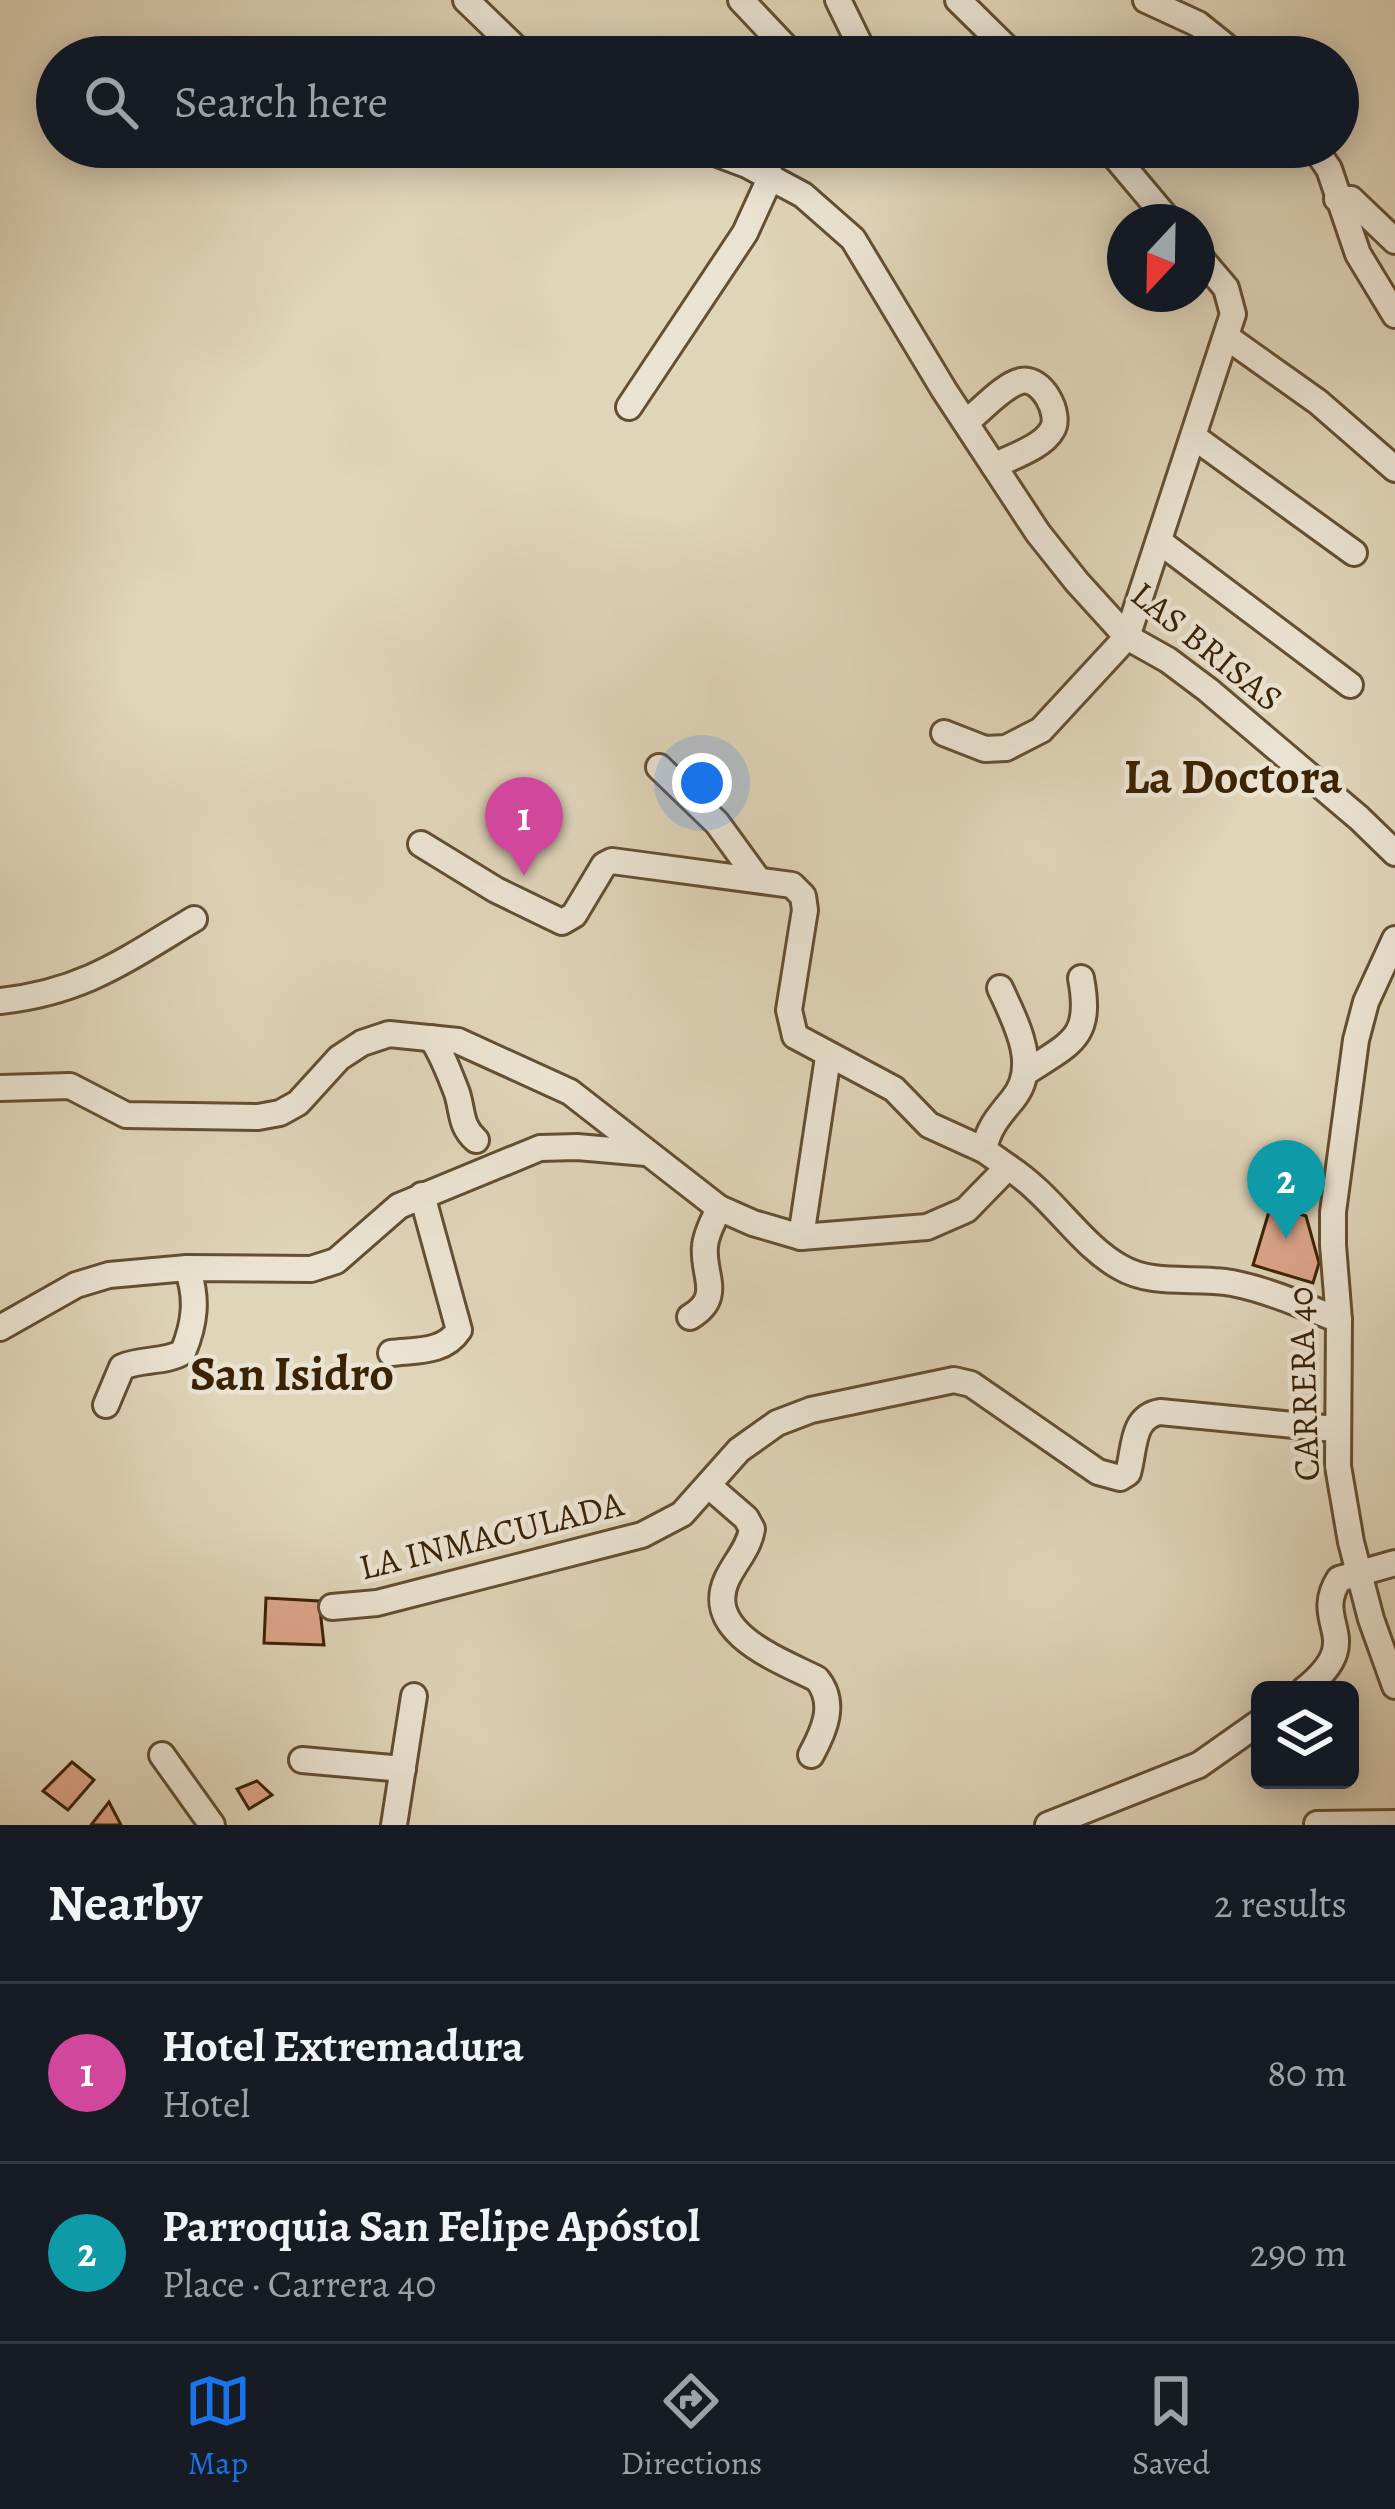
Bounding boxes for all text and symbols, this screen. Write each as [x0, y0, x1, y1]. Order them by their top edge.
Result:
search box [36, 36, 1359, 168]
icon: search [78, 69, 144, 135]
text: Search here [174, 71, 388, 133]
north arrow [1107, 204, 1215, 312]
street label: LAS BRISAS [1121, 570, 1293, 722]
district label: La Doctora [1124, 744, 1342, 810]
your location [672, 753, 732, 813]
pin: 1 [485, 777, 563, 876]
pin: 2 [1247, 1140, 1325, 1239]
street label: CARRERA 40 [1275, 1286, 1331, 1482]
district label: San Isidro [190, 1341, 394, 1407]
street label: LA INMACULADA [354, 1478, 629, 1591]
map controls [1251, 1681, 1359, 1789]
button: layers [1251, 1681, 1359, 1789]
text: Nearby [48, 1868, 202, 1938]
text: 2 results [1214, 1877, 1347, 1930]
text: Hotel Extremadura [162, 2015, 524, 2077]
text: 1 [80, 2046, 94, 2099]
text: 80 m [1267, 2046, 1347, 2099]
text: Hotel [162, 2077, 250, 2130]
text: Parroquia San Felipe Apóstol [162, 2195, 700, 2257]
text: 2 [78, 2226, 96, 2279]
text: 290 m [1250, 2226, 1347, 2279]
text: Place · Carrera 40 [162, 2257, 436, 2310]
tab: Map [185, 2368, 251, 2485]
tab: Directions [621, 2368, 762, 2485]
tab: Saved [1132, 2368, 1210, 2485]

